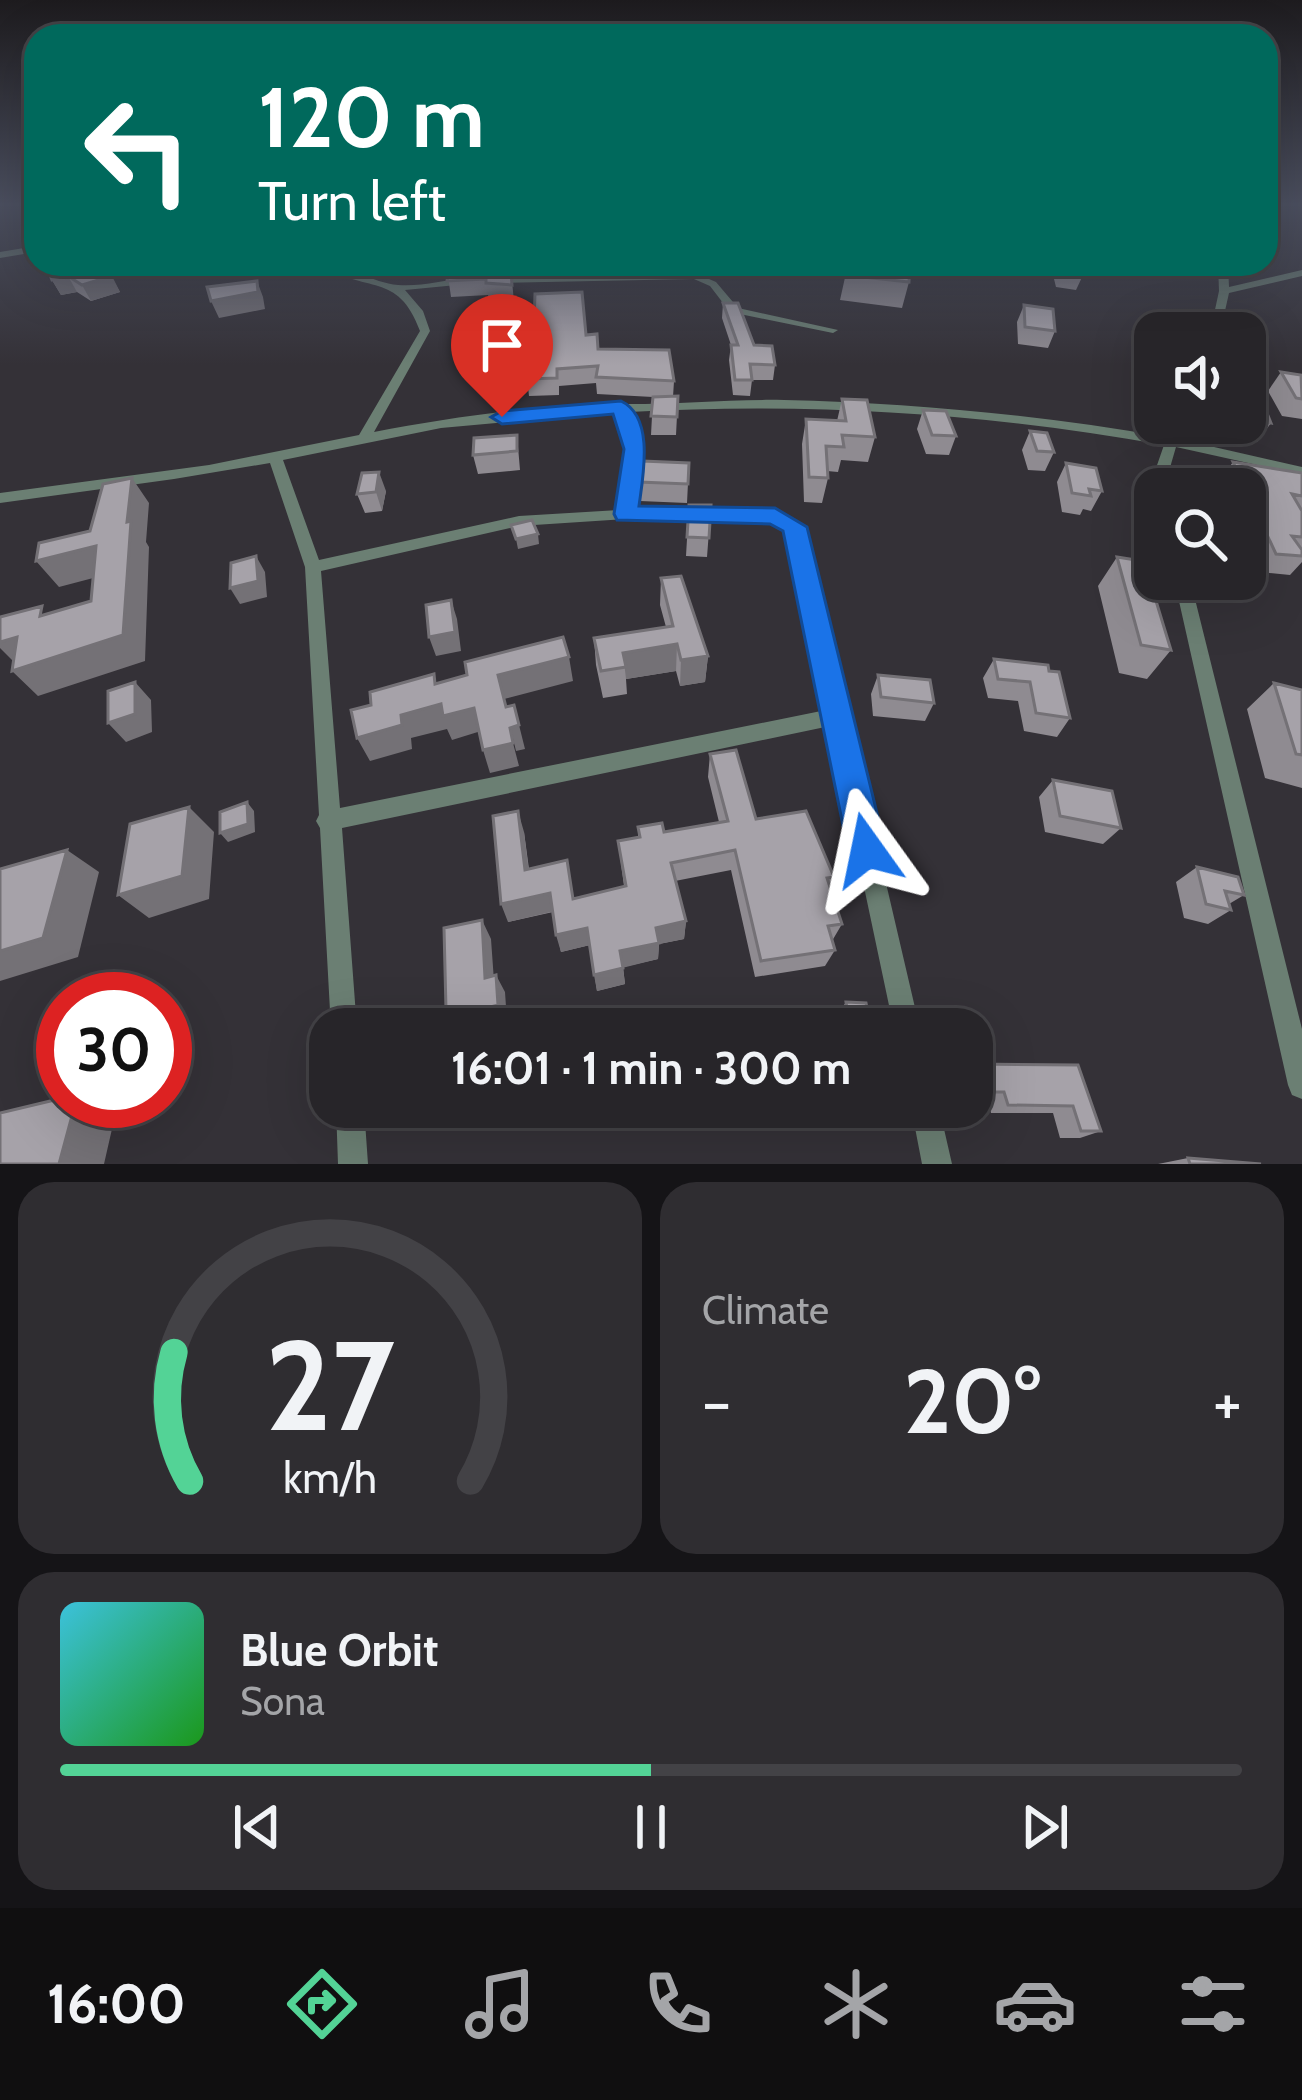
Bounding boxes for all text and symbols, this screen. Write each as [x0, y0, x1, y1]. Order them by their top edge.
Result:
text: 120 m [258, 66, 485, 168]
icon: left [60, 72, 216, 228]
text: Turn left [258, 168, 446, 234]
pin [451, 294, 553, 417]
icon: arrive [469, 312, 535, 378]
map controls [1134, 312, 1266, 600]
button: sound [1134, 312, 1266, 444]
button: search [1134, 468, 1266, 600]
position arrow [804, 787, 930, 913]
speed limit sign: 30 [36, 972, 192, 1128]
text: 16:01 · 1 min · 300 m [451, 1041, 851, 1095]
text: Climate [702, 1286, 829, 1334]
text: 27 [265, 1310, 395, 1461]
text: 20° [903, 1346, 1041, 1456]
text: − [702, 1361, 731, 1442]
text: + [1213, 1361, 1242, 1442]
text: km/h [283, 1452, 377, 1504]
text: Blue Orbit [240, 1623, 438, 1677]
text: Sona [240, 1677, 325, 1725]
icon: previous [224, 1794, 290, 1860]
icon: pause [618, 1794, 684, 1860]
icon: next [1012, 1794, 1078, 1860]
icon: directions [280, 1962, 364, 2046]
icon: music [458, 1962, 542, 2046]
icon: phone [636, 1962, 720, 2046]
icon: climate [814, 1962, 898, 2046]
icon: car [993, 1962, 1077, 2046]
icon: filters [1171, 1962, 1255, 2046]
text: 16:00 [47, 1971, 186, 2037]

